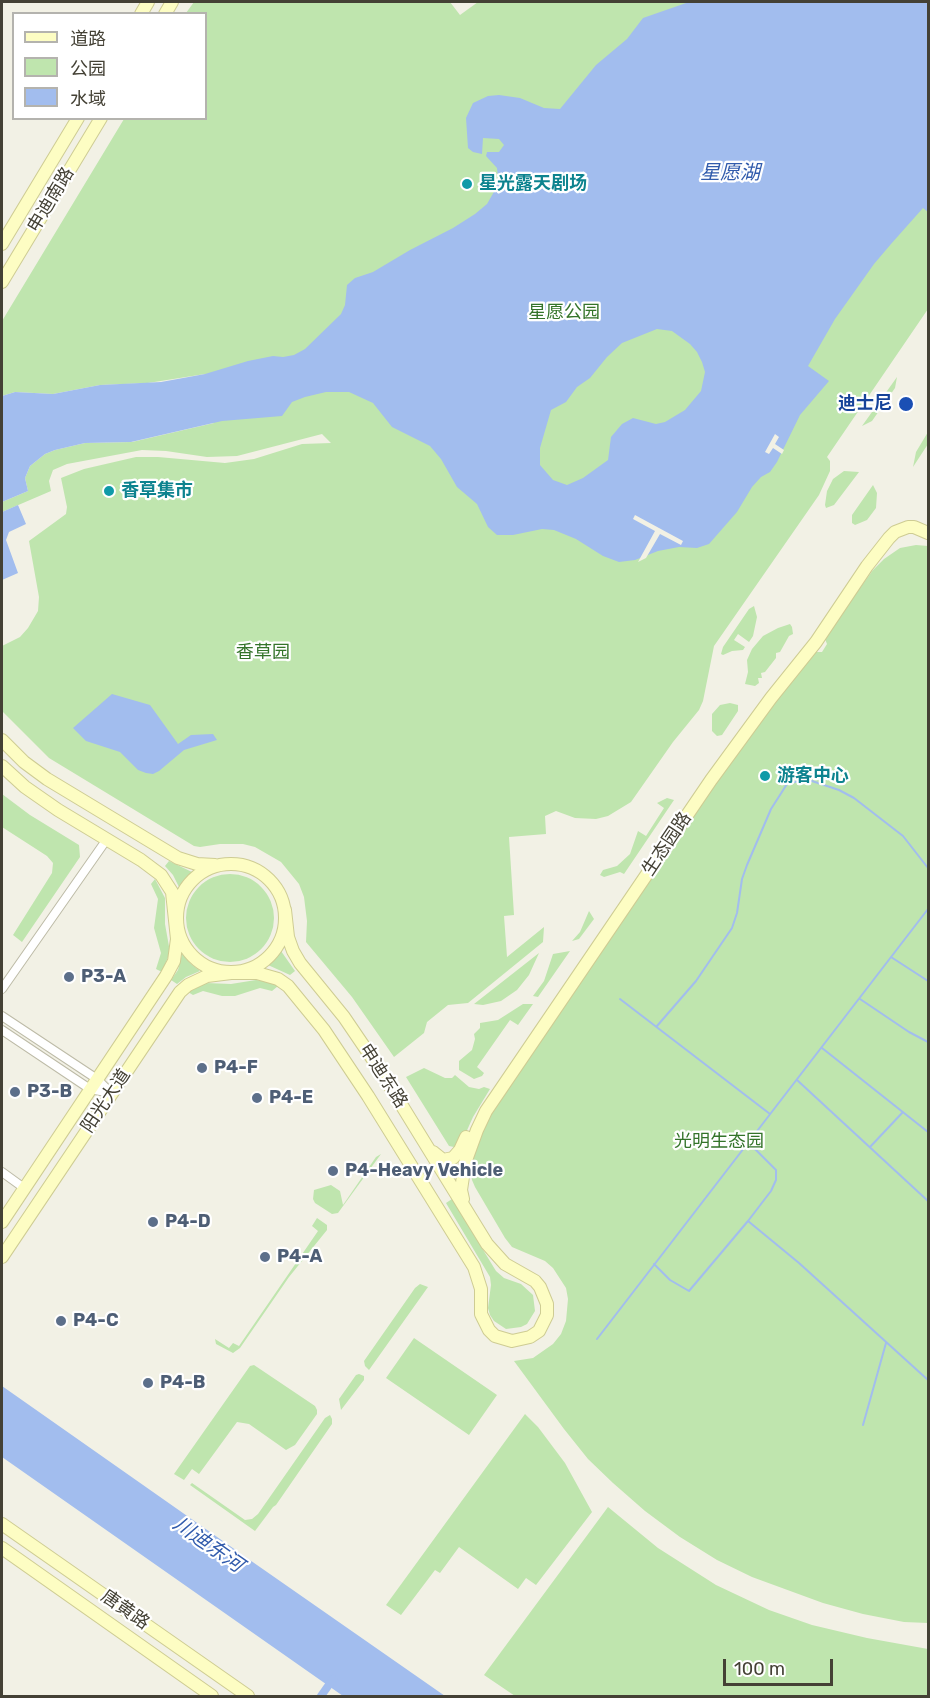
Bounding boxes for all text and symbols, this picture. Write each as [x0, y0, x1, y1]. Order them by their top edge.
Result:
legend [12, 12, 207, 120]
text: 道路 [70, 28, 106, 50]
text: 公园 [70, 58, 106, 80]
text: 水域 [70, 88, 106, 110]
water label: 星愿湖 [700, 161, 760, 185]
street label: 申迪南路 [23, 164, 79, 236]
place label: 星光露天剧场 [479, 173, 587, 195]
marker: 星光露天剧场 [460, 177, 474, 191]
park label: 星愿公园 [528, 302, 600, 324]
place label: 迪士尼 [838, 393, 892, 415]
marker: 迪士尼 [897, 395, 915, 413]
place label: 香草集市 [121, 480, 193, 502]
marker: 香草集市 [102, 484, 116, 498]
park label: 香草园 [236, 642, 290, 664]
place label: 游客中心 [777, 765, 849, 787]
marker: 游客中心 [758, 769, 772, 783]
street label: 生态园路 [638, 808, 696, 880]
place label: P3-A [81, 966, 126, 988]
marker: P3-A [62, 970, 76, 984]
street label: 申迪东路 [354, 1040, 412, 1112]
place label: P4-F [214, 1057, 258, 1079]
marker: P4-F [195, 1061, 209, 1075]
street label: 阳光大道 [77, 1065, 135, 1137]
place label: P3-B [27, 1081, 72, 1103]
marker: P3-B [8, 1085, 22, 1099]
place label: P4-E [269, 1087, 313, 1109]
marker: P4-E [250, 1091, 264, 1105]
park label: 光明生态园 [674, 1131, 764, 1153]
place label: P4-Heavy Vehicle [345, 1160, 503, 1182]
marker: P4-Heavy Vehicle [326, 1164, 340, 1178]
place label: P4-D [165, 1211, 211, 1233]
marker: P4-D [146, 1215, 160, 1229]
place label: P4-A [277, 1246, 322, 1268]
marker: P4-A [258, 1250, 272, 1264]
place label: P4-C [73, 1310, 119, 1332]
marker: P4-C [54, 1314, 68, 1328]
place label: P4-B [160, 1372, 206, 1394]
marker: P4-B [141, 1376, 155, 1390]
water label: 川迪东河 [168, 1512, 248, 1578]
street label: 唐黄路 [97, 1586, 153, 1634]
scale bar [726, 1647, 836, 1685]
text: 100 m [734, 1658, 785, 1680]

